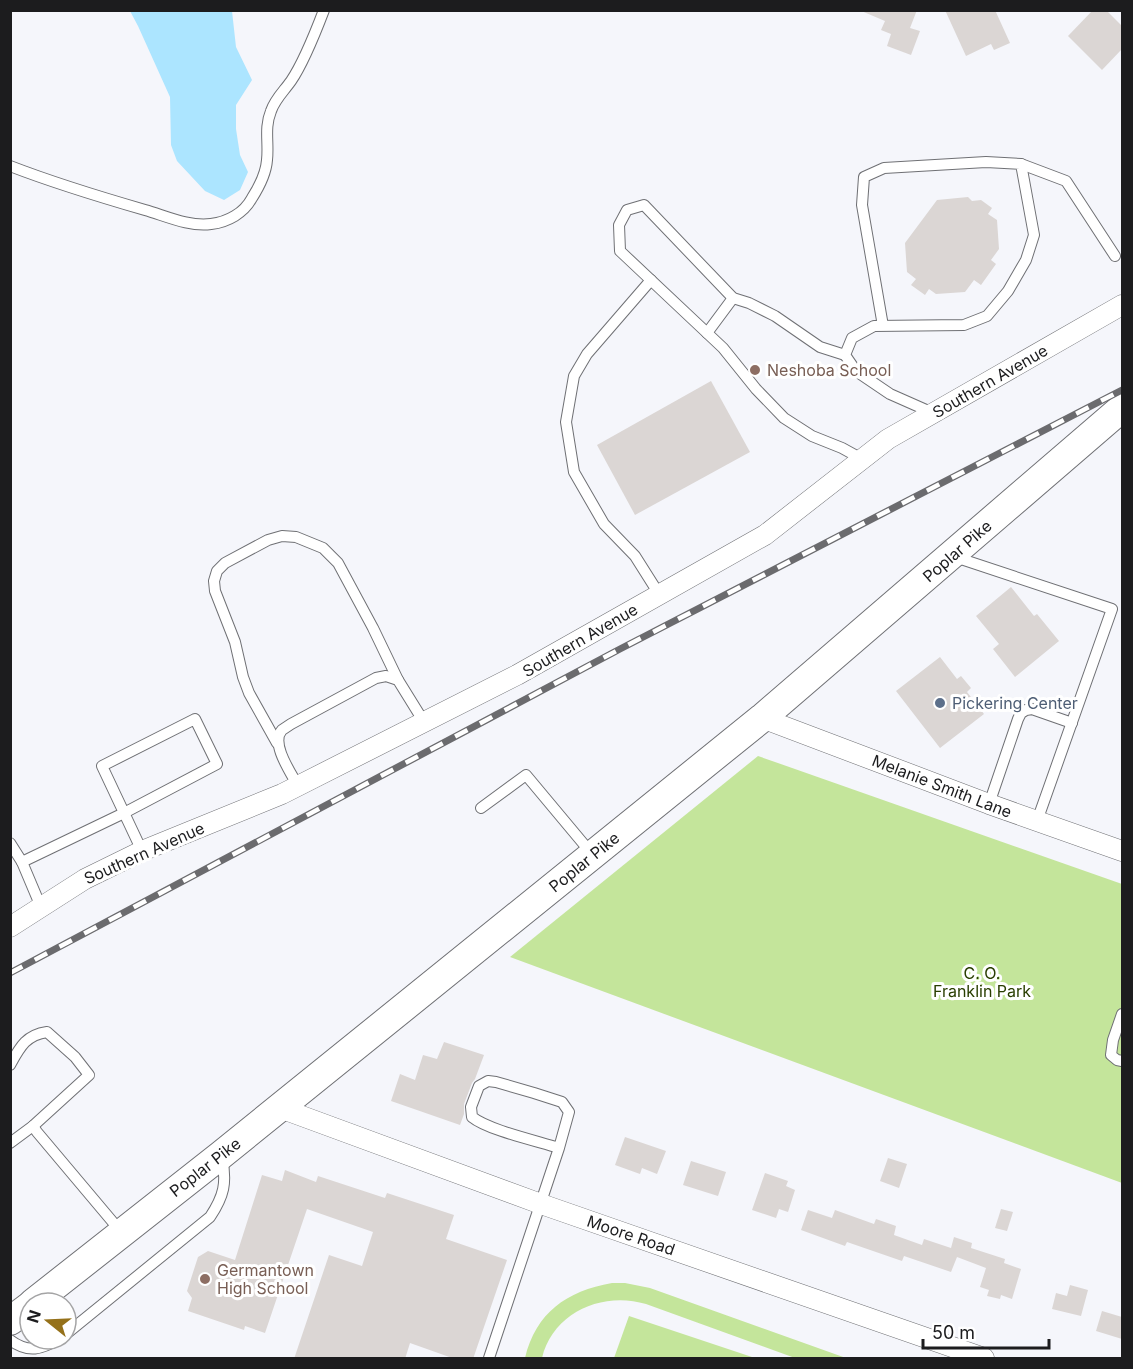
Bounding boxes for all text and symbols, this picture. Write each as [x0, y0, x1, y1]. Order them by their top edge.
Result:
street label: Southern Avenue [929, 340, 1051, 422]
place label: Neshoba School [767, 360, 891, 380]
marker: Neshoba School [748, 363, 762, 377]
street label: Poplar Pike [918, 516, 996, 586]
street label: Southern Avenue [519, 599, 641, 681]
place label: Pickering Center [952, 693, 1078, 713]
marker: Pickering Center [933, 696, 947, 710]
street label: Melanie Smith Lane [869, 750, 1015, 822]
street label: Southern Avenue [81, 817, 207, 889]
street label: Poplar Pike [545, 828, 623, 896]
park label: C. O. Franklin Park [933, 963, 1031, 1001]
street label: Poplar Pike [165, 1133, 245, 1201]
street label: Moore Road [584, 1211, 678, 1259]
place label: Germantown High School [217, 1260, 314, 1298]
marker: Germantown High School [198, 1272, 212, 1286]
north arrow [18, 1291, 78, 1351]
text: N [22, 1307, 45, 1325]
scale bar [923, 1312, 1049, 1350]
text: 50 m [932, 1322, 975, 1343]

